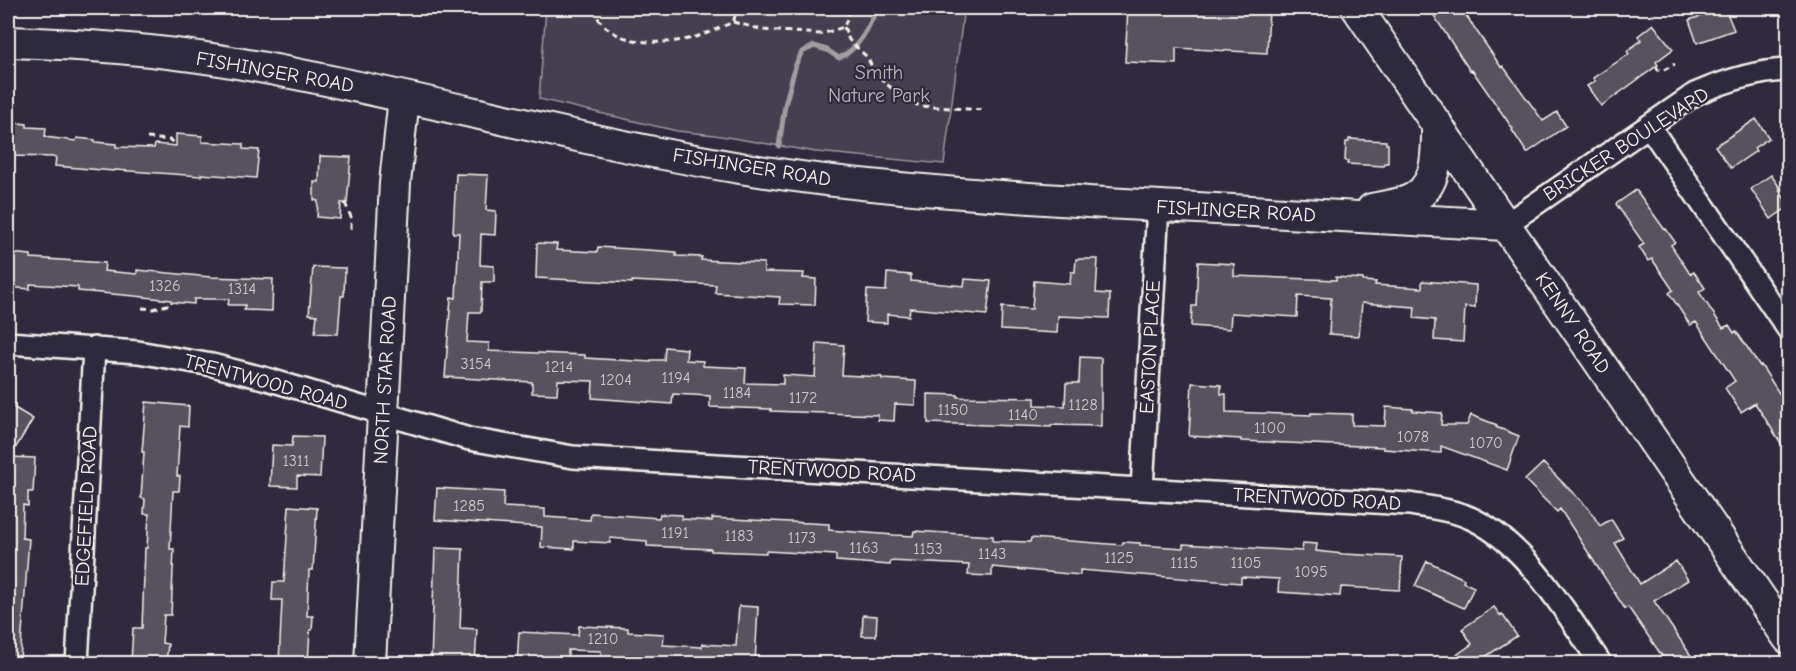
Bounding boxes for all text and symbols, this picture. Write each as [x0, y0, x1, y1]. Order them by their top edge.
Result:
street label: FISHINGER ROAD [194, 47, 356, 97]
park label: Smith Nature Park [828, 61, 930, 107]
street label: BRICKER BOULEVARD [1539, 82, 1713, 206]
street label: FISHINGER ROAD [671, 143, 833, 191]
street label: FISHINGER ROAD [1156, 195, 1316, 227]
street label: KENNY ROAD [1531, 268, 1615, 378]
house number: 1326 [149, 277, 181, 295]
house number: 1314 [228, 280, 256, 298]
street label: EASTON PLACE [1135, 280, 1165, 414]
street label: NORTH STAR ROAD [369, 295, 401, 465]
street label: TRENTWOOD ROAD [182, 349, 350, 415]
house number: 3154 [461, 355, 491, 373]
house number: 1214 [545, 358, 573, 376]
house number: 1194 [662, 369, 690, 387]
house number: 1204 [600, 371, 632, 389]
house number: 1184 [723, 384, 751, 402]
house number: 1172 [789, 389, 817, 407]
house number: 1128 [1068, 396, 1098, 414]
house number: 1150 [937, 401, 969, 419]
house number: 1140 [1008, 406, 1038, 424]
house number: 1100 [1254, 419, 1286, 437]
street label: EDGEFIELD ROAD [70, 425, 102, 587]
house number: 1078 [1397, 428, 1429, 446]
house number: 1070 [1469, 434, 1503, 452]
house number: 1311 [282, 452, 310, 470]
street label: TRENTWOOD ROAD [747, 455, 917, 487]
street label: TRENTWOOD ROAD [1232, 483, 1402, 515]
house number: 1285 [453, 497, 485, 515]
house number: 1191 [661, 524, 689, 542]
house number: 1183 [724, 527, 754, 545]
house number: 1173 [788, 529, 816, 547]
house number: 1163 [849, 539, 879, 557]
house number: 1153 [913, 540, 943, 558]
house number: 1143 [978, 545, 1006, 563]
house number: 1125 [1104, 549, 1134, 567]
house number: 1115 [1170, 554, 1198, 572]
house number: 1105 [1230, 554, 1262, 572]
house number: 1095 [1294, 563, 1328, 581]
house number: 1210 [588, 630, 618, 648]

